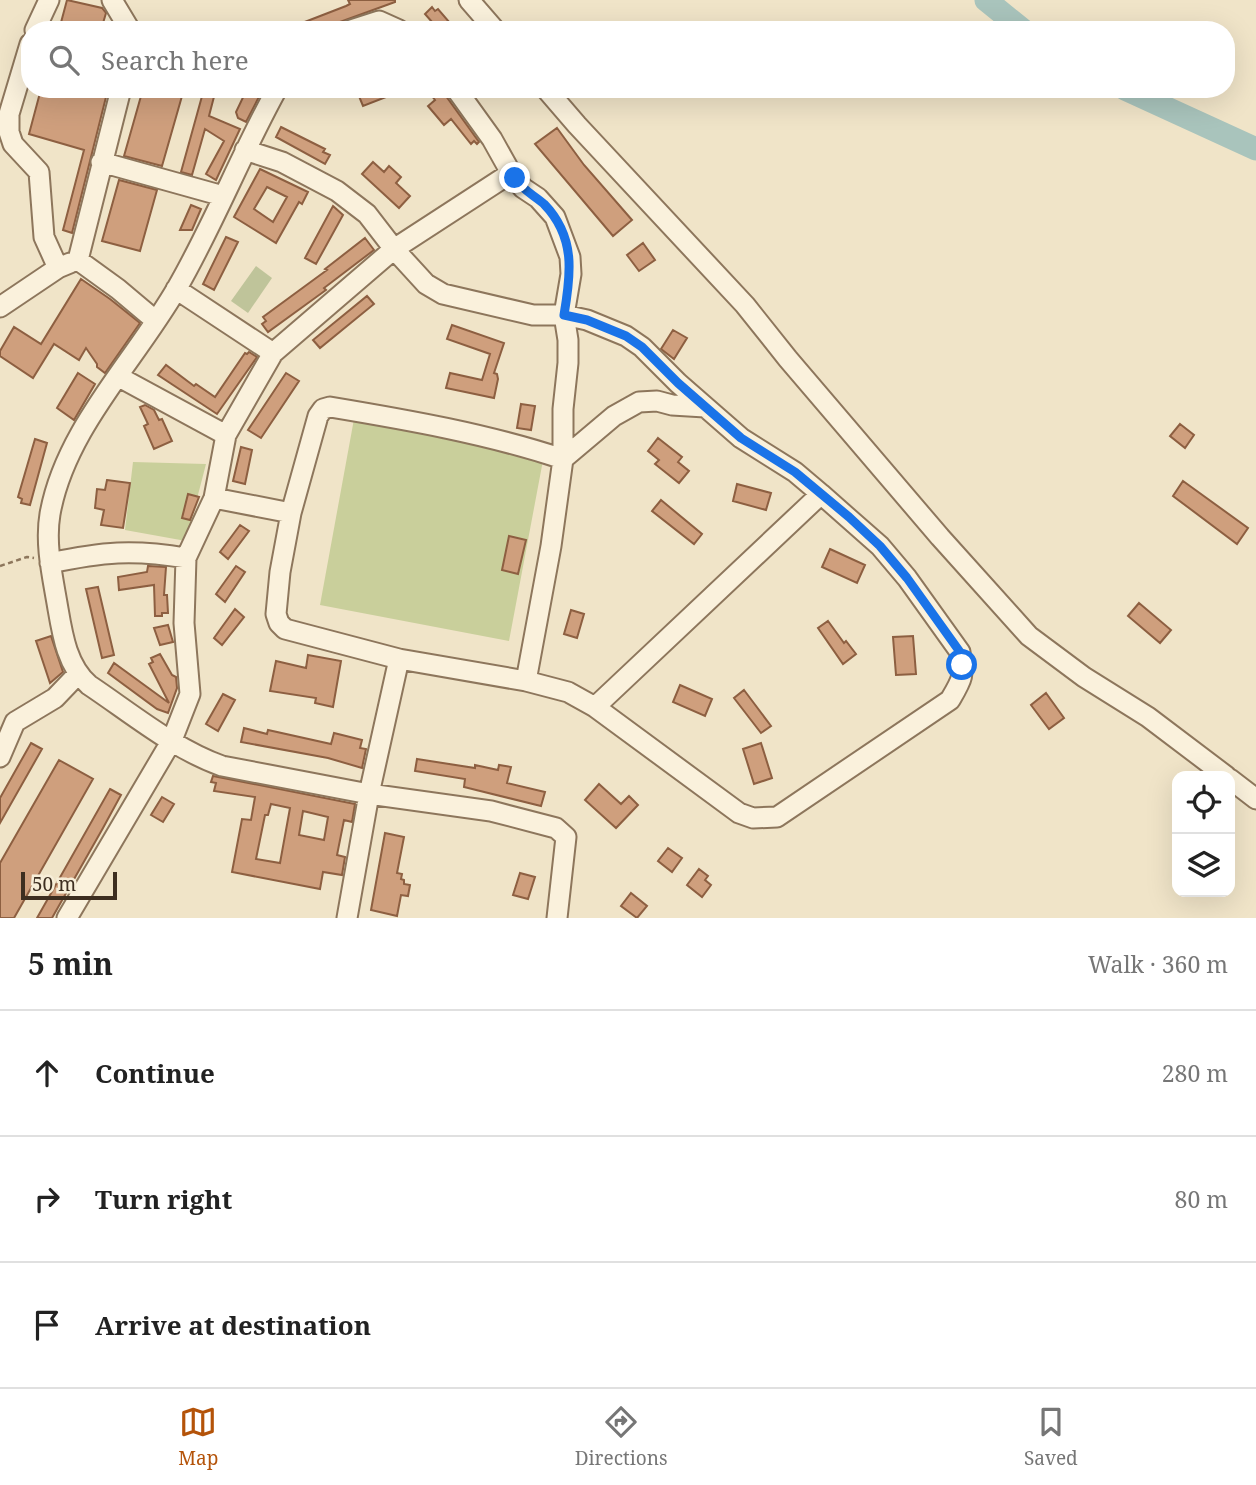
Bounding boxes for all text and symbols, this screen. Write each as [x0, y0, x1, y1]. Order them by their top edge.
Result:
search box [21, 21, 1235, 98]
icon: search [45, 41, 83, 79]
text: Search here [101, 42, 249, 78]
route end [499, 162, 530, 193]
route start [946, 649, 977, 680]
map controls [1172, 771, 1235, 897]
button: locate [1172, 771, 1235, 834]
button: layers [1172, 834, 1235, 897]
scale bar [21, 869, 117, 901]
text: 50 m [32, 871, 76, 897]
text: 5 min [28, 943, 113, 984]
text: Walk · 360 m [1088, 948, 1228, 980]
icon: ahead [28, 1054, 66, 1092]
text: Continue [95, 1055, 215, 1091]
text: 280 m [1162, 1057, 1228, 1089]
icon: right [28, 1180, 66, 1218]
text: Turn right [95, 1181, 232, 1217]
text: 80 m [1175, 1183, 1228, 1215]
icon: arrive [28, 1306, 66, 1344]
text: Arrive at destination [95, 1307, 371, 1343]
tab: Map [178, 1403, 218, 1471]
tab: Directions [575, 1403, 668, 1471]
tab: Saved [1024, 1403, 1078, 1471]

